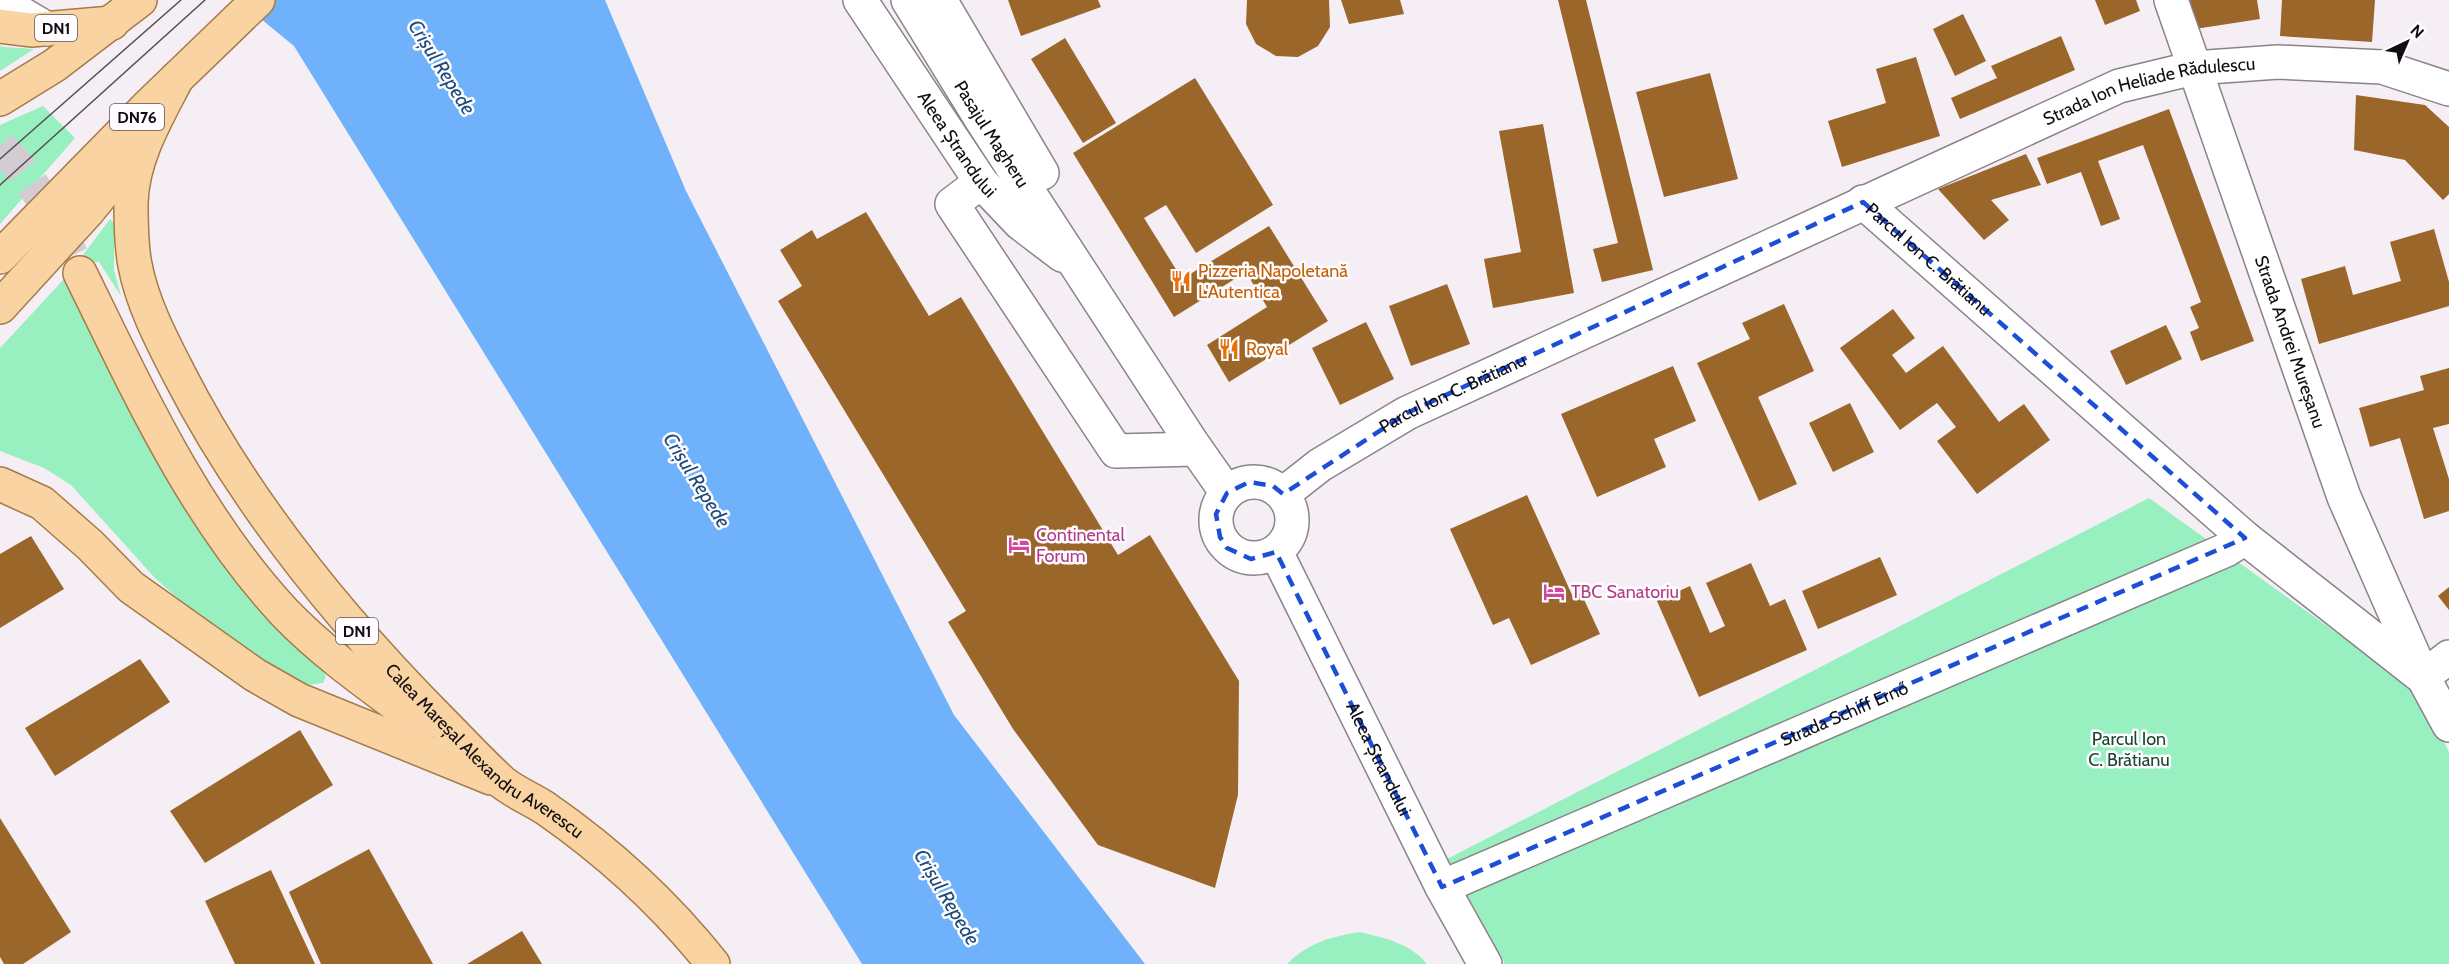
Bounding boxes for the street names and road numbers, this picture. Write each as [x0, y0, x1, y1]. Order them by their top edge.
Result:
road number: DN1 [35, 15, 77, 41]
street label: Strada Ion Heliade Rădulescu [2040, 53, 2256, 130]
street label: Pasajul Magheru [949, 77, 1034, 192]
street label: Aleea Ștrandului [913, 87, 1001, 202]
road number: DN76 [110, 104, 164, 130]
street label: Parcul Ion C. Brătianu [1861, 198, 1996, 321]
street label: Strada Andrei Mureșanu [2250, 253, 2330, 431]
street label: Parcul Ion C. Brătianu [1375, 349, 1529, 438]
road number: DN1 [336, 618, 378, 644]
street label: Calea Mareșal Alexandru Averescu [381, 659, 588, 843]
street label: Strada Schiff Ernő [1777, 677, 1912, 751]
street label: Aleea Ștrandului [1341, 699, 1416, 819]

